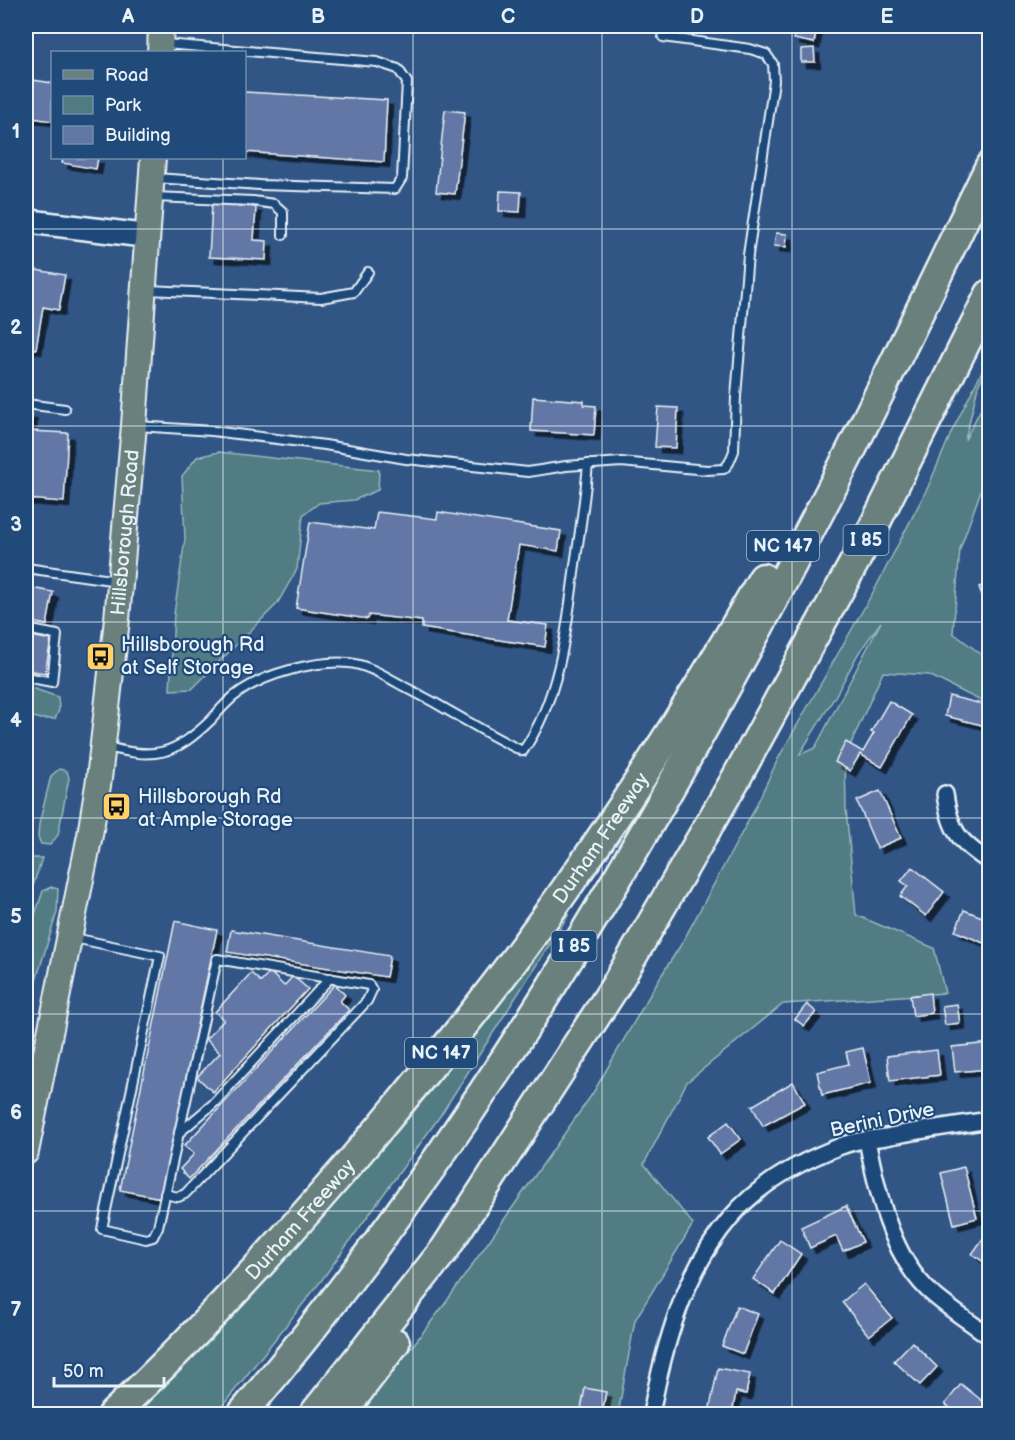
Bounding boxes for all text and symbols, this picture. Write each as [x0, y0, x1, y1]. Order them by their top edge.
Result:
text: A [121, 5, 135, 29]
text: B [311, 5, 325, 29]
text: C [501, 5, 515, 29]
text: D [690, 5, 704, 29]
text: E [881, 5, 894, 29]
legend [51, 51, 246, 159]
text: Road [105, 65, 149, 86]
text: Park [105, 95, 141, 116]
text: 1 [12, 120, 20, 144]
text: Building [105, 125, 171, 146]
text: 2 [10, 316, 22, 340]
street label: Hillsborough Road [106, 449, 145, 616]
text: 3 [10, 513, 22, 537]
road number: I 85 [844, 525, 888, 555]
road number: NC 147 [747, 531, 819, 561]
place label: Hillsborough Rd at Self Storage [121, 633, 265, 680]
bus stop icon: Hillsborough Rd at Self Storage [84, 640, 116, 672]
text: 4 [10, 709, 22, 733]
street label: Durham Freeway [548, 768, 654, 909]
place label: Hillsborough Rd at Ample Storage [138, 785, 293, 832]
bus stop icon: Hillsborough Rd at Ample Storage [101, 791, 133, 823]
text: 5 [10, 905, 22, 929]
road number: I 85 [552, 931, 596, 961]
road number: NC 147 [405, 1038, 477, 1068]
street label: Berini Drive [828, 1097, 937, 1143]
text: 6 [10, 1101, 22, 1125]
street label: Durham Freeway [241, 1155, 361, 1285]
text: 7 [10, 1298, 22, 1322]
scale bar [54, 1350, 164, 1388]
text: 50 m [63, 1361, 104, 1382]

